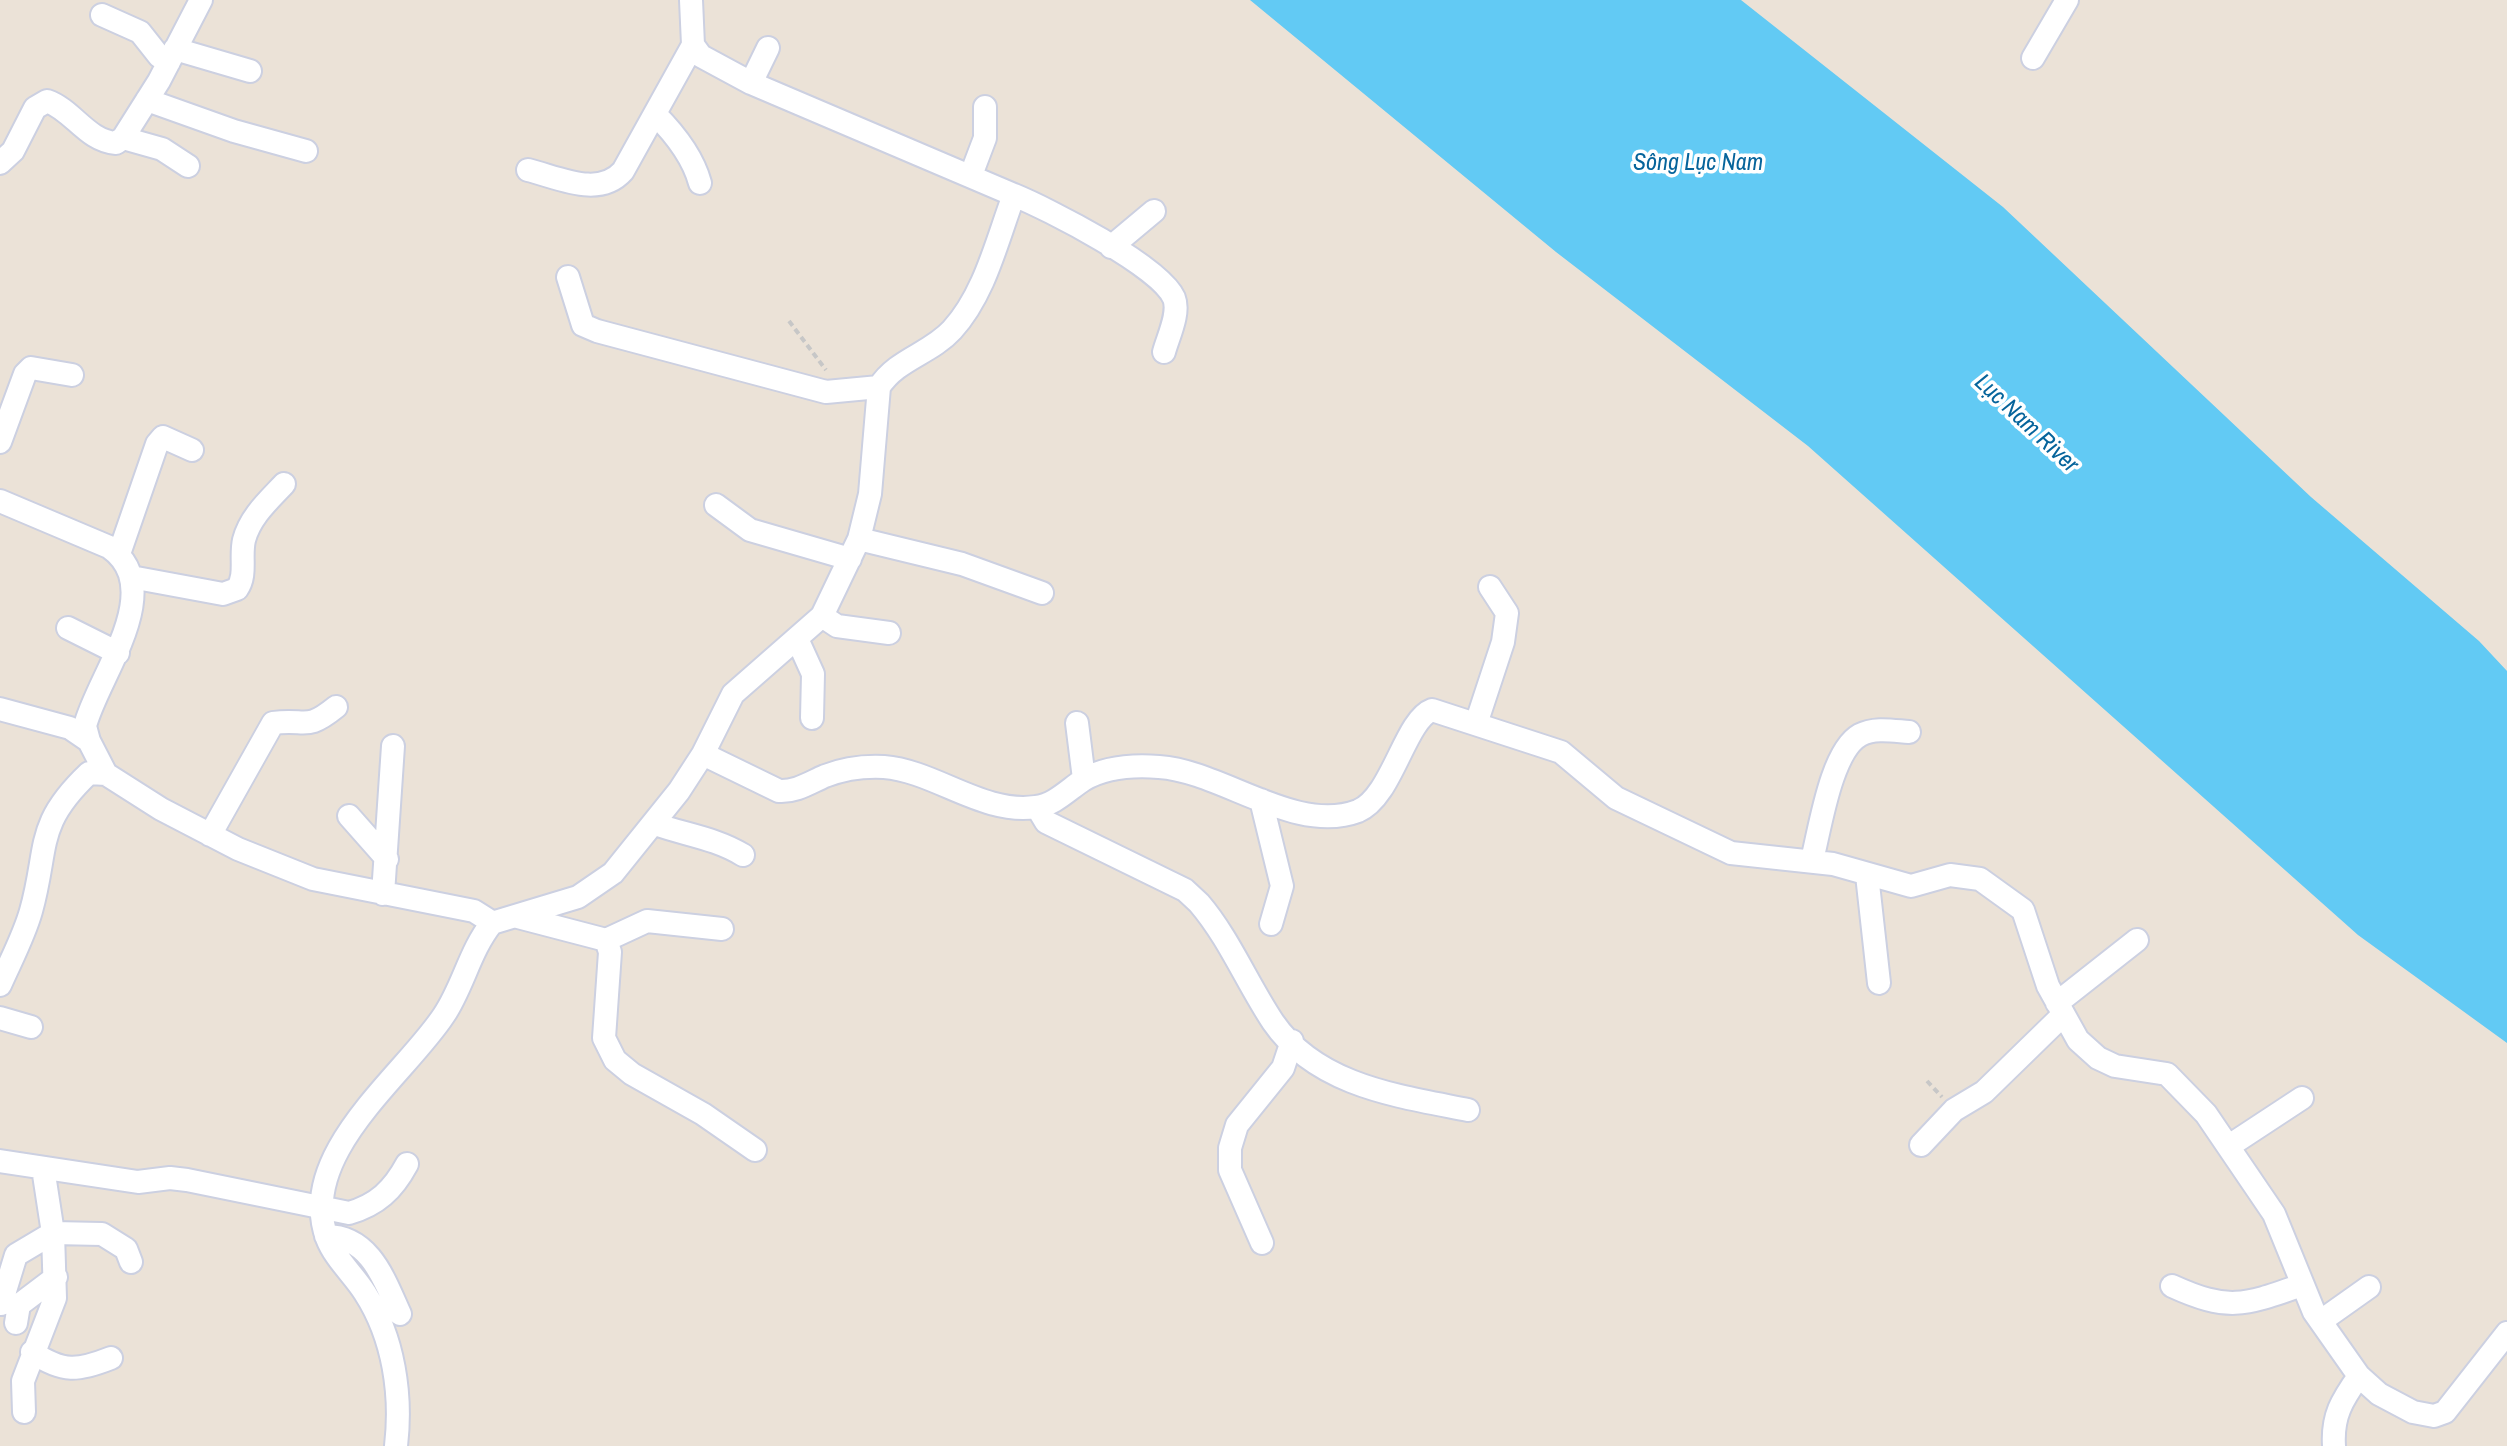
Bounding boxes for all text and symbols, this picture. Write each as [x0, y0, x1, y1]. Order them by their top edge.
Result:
water label: Sông Lục Nam [1633, 150, 1763, 178]
water label: Lục Nam River [1968, 369, 2084, 479]

